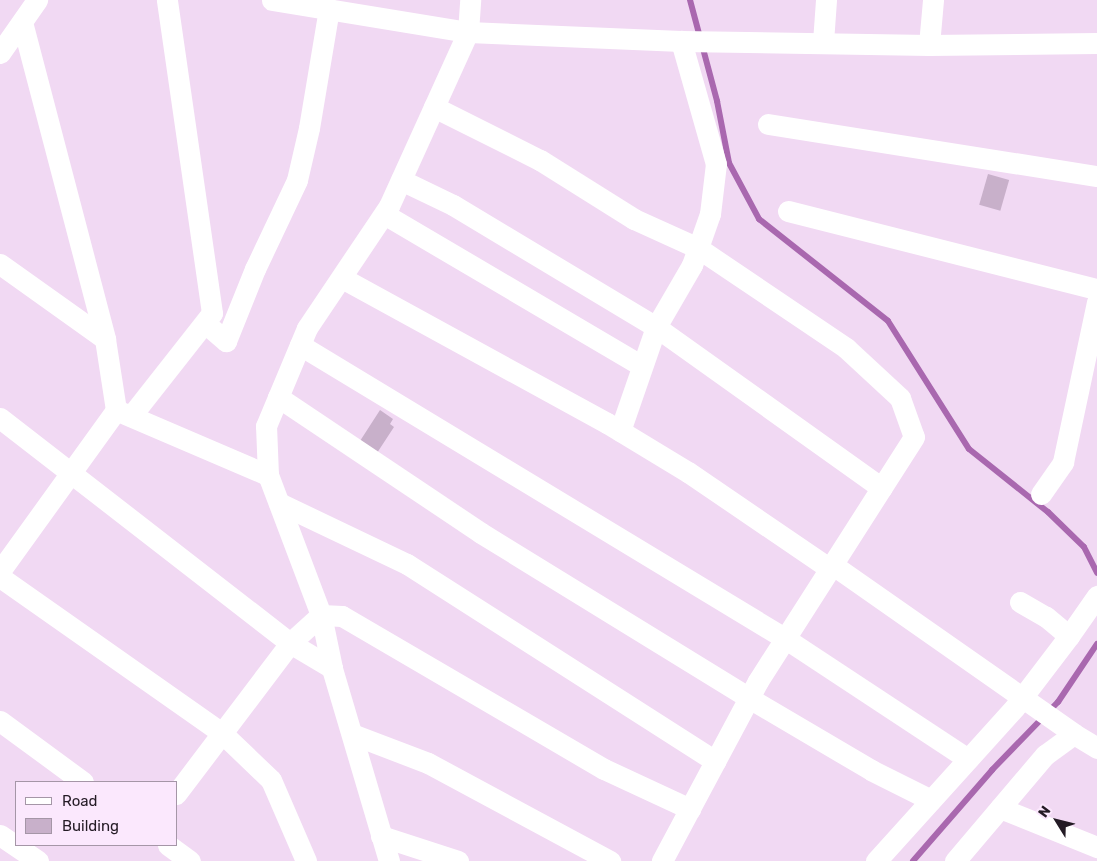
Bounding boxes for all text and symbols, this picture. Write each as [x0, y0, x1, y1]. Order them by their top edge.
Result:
legend [15, 781, 178, 846]
text: Road [62, 792, 98, 810]
north arrow [1032, 796, 1082, 846]
text: N [1035, 803, 1054, 821]
text: Building [62, 817, 119, 835]

